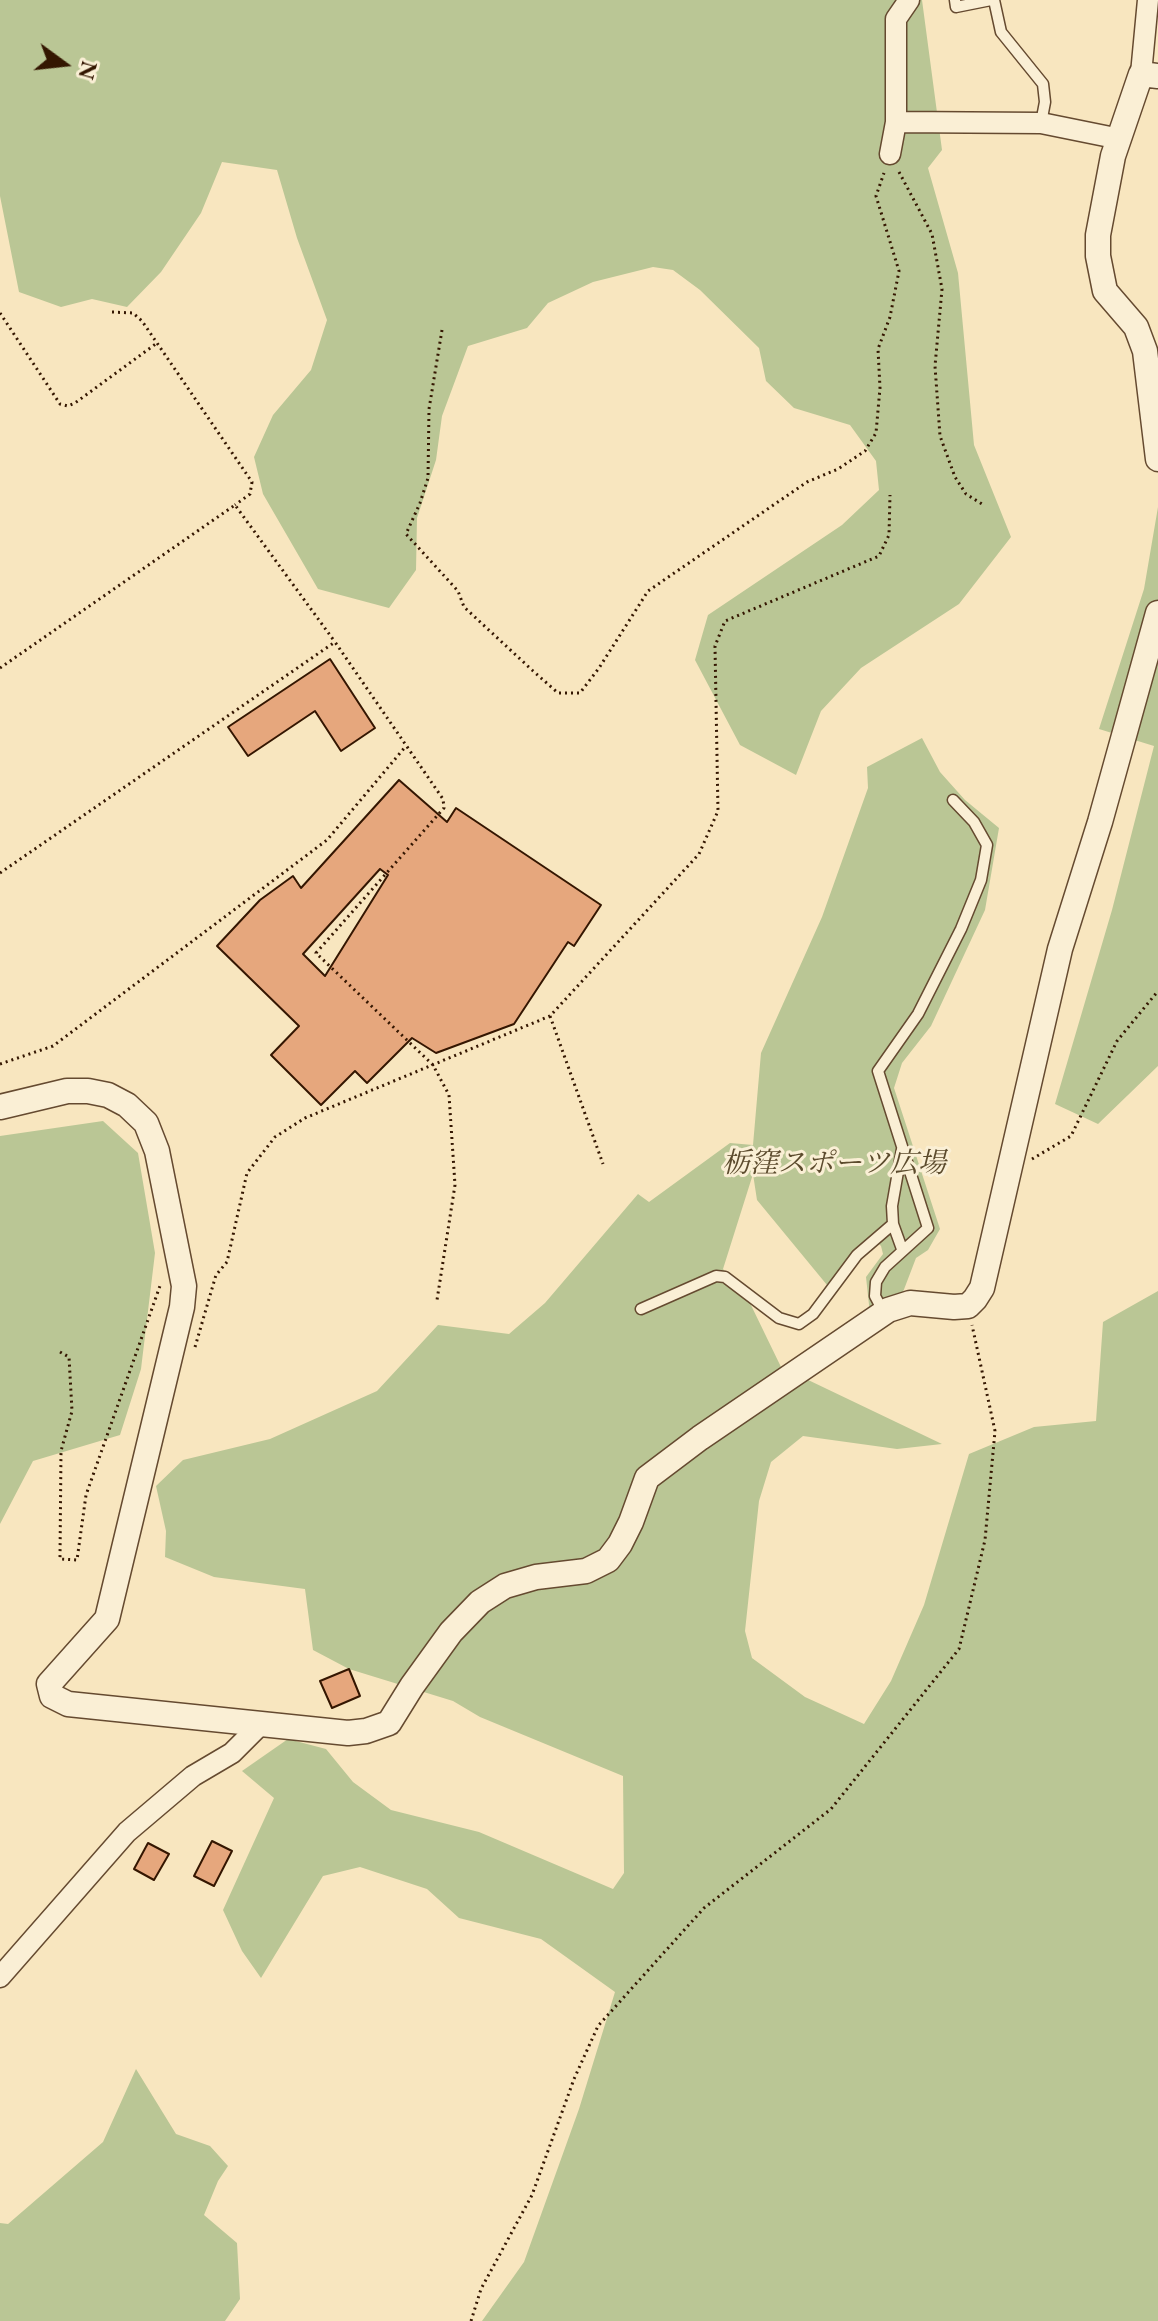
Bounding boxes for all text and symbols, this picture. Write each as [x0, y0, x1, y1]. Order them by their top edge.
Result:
north arrow [24, 24, 104, 104]
text: N [71, 58, 104, 83]
park label: 栃窪スポーツ広場 [722, 1147, 946, 1181]

